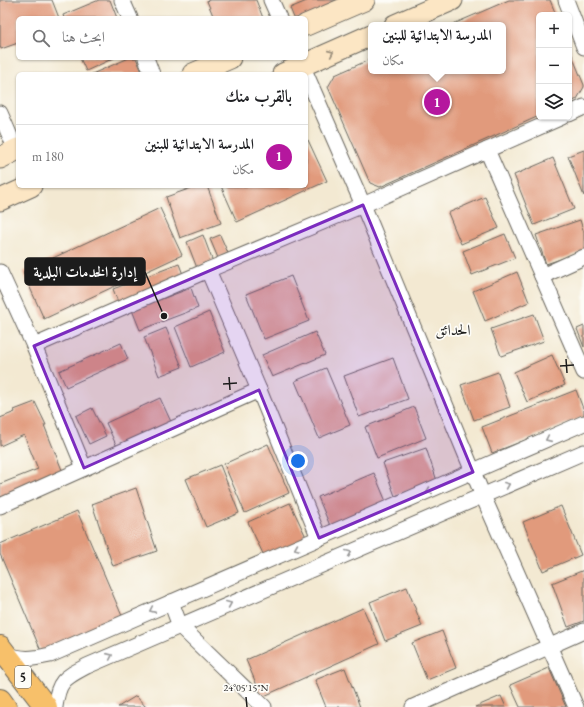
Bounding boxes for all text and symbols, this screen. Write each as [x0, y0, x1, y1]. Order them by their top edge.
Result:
map controls [536, 12, 572, 120]
button: + [536, 12, 572, 48]
search box [16, 16, 308, 60]
popup [368, 22, 506, 74]
text: المدرسة الابتدائية للبنين [382, 25, 492, 44]
icon: search [30, 27, 52, 49]
text: ابحث هنا [62, 27, 105, 46]
button: − [536, 48, 572, 84]
one-way arrow [328, 49, 335, 57]
text: مكان [382, 52, 404, 69]
button: layers [536, 84, 572, 120]
text: بالقرب منك [225, 85, 292, 107]
pin: 1 [424, 87, 450, 117]
text: المدرسة الابتدائية للبنين [145, 134, 254, 153]
text: 180 m [32, 148, 63, 165]
text: 1 [276, 148, 282, 165]
text: مكان [232, 161, 254, 178]
callout: إدارة الخدمات البلدية [25, 258, 145, 285]
text: إدارة الخدمات البلدية [33, 262, 138, 282]
district label: الحدائق [436, 320, 471, 339]
one-way arrow [545, 434, 553, 442]
your location [288, 451, 308, 471]
one-way arrow [503, 482, 510, 490]
one-way arrow [426, 486, 433, 494]
one-way arrow [293, 543, 300, 551]
one-way arrow [344, 550, 352, 558]
one-way arrow [226, 601, 233, 609]
one-way arrow [148, 605, 156, 613]
one-way arrow [106, 653, 113, 661]
road number: 5 [15, 666, 31, 688]
text: 24°05'15"N [224, 681, 269, 694]

